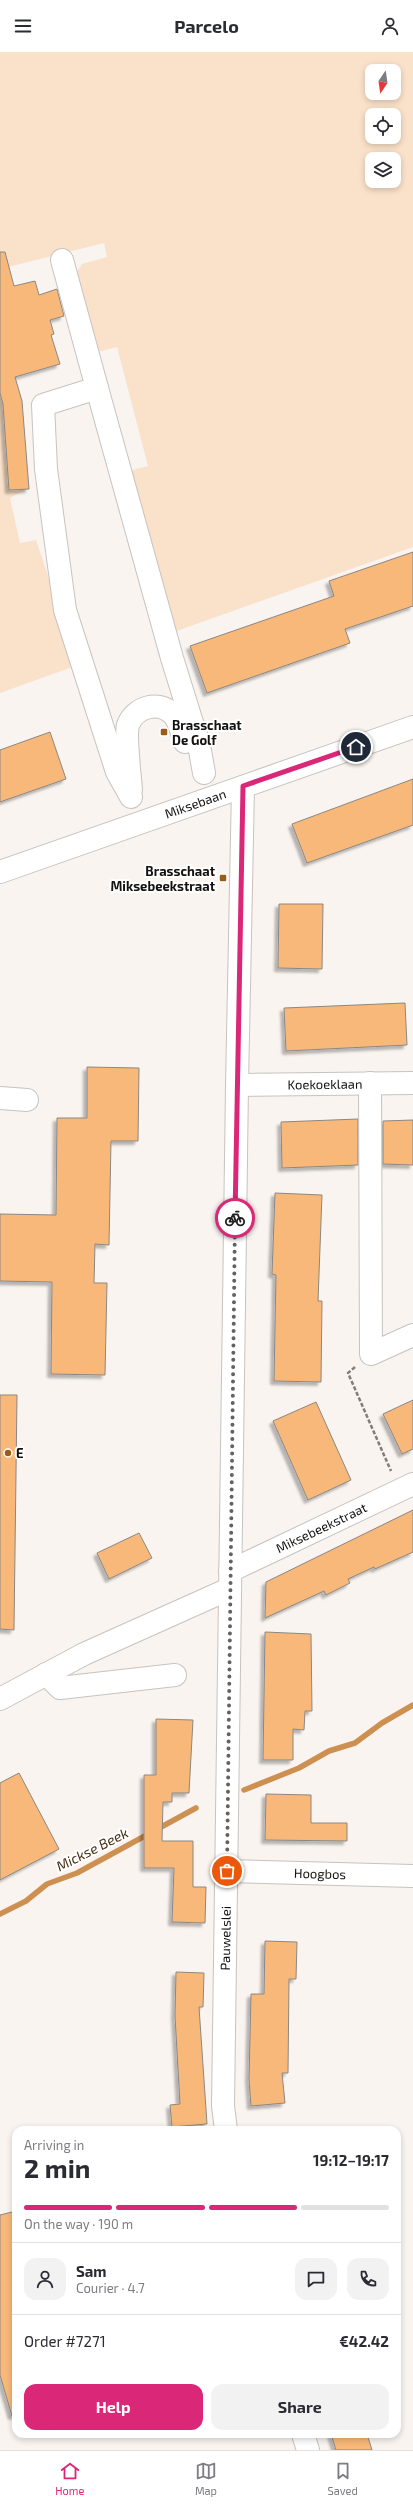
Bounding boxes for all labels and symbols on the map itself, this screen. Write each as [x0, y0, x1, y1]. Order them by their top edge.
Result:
north arrow [365, 64, 401, 100]
place label: Brasschaat De Golf [172, 717, 242, 748]
marker: Brasschaat De Golf [159, 727, 169, 737]
pin [339, 730, 373, 764]
street label: Miksebaan [162, 785, 228, 822]
place label: Brasschaat Miksebeekstraat [110, 863, 216, 894]
marker: Brasschaat Miksebeekstraat [218, 873, 228, 883]
street label: Koekoeklaan [287, 1076, 363, 1092]
courier [215, 1198, 255, 1238]
place label: E [16, 1445, 24, 1461]
marker: E [3, 1448, 13, 1458]
street label: Miksebeekstraat [273, 1499, 369, 1556]
water label: Mickse Beek [53, 1824, 131, 1874]
pin [210, 1854, 244, 1888]
street label: Hoogbos [294, 1865, 346, 1882]
street label: Pauwelslei [217, 1906, 234, 1971]

